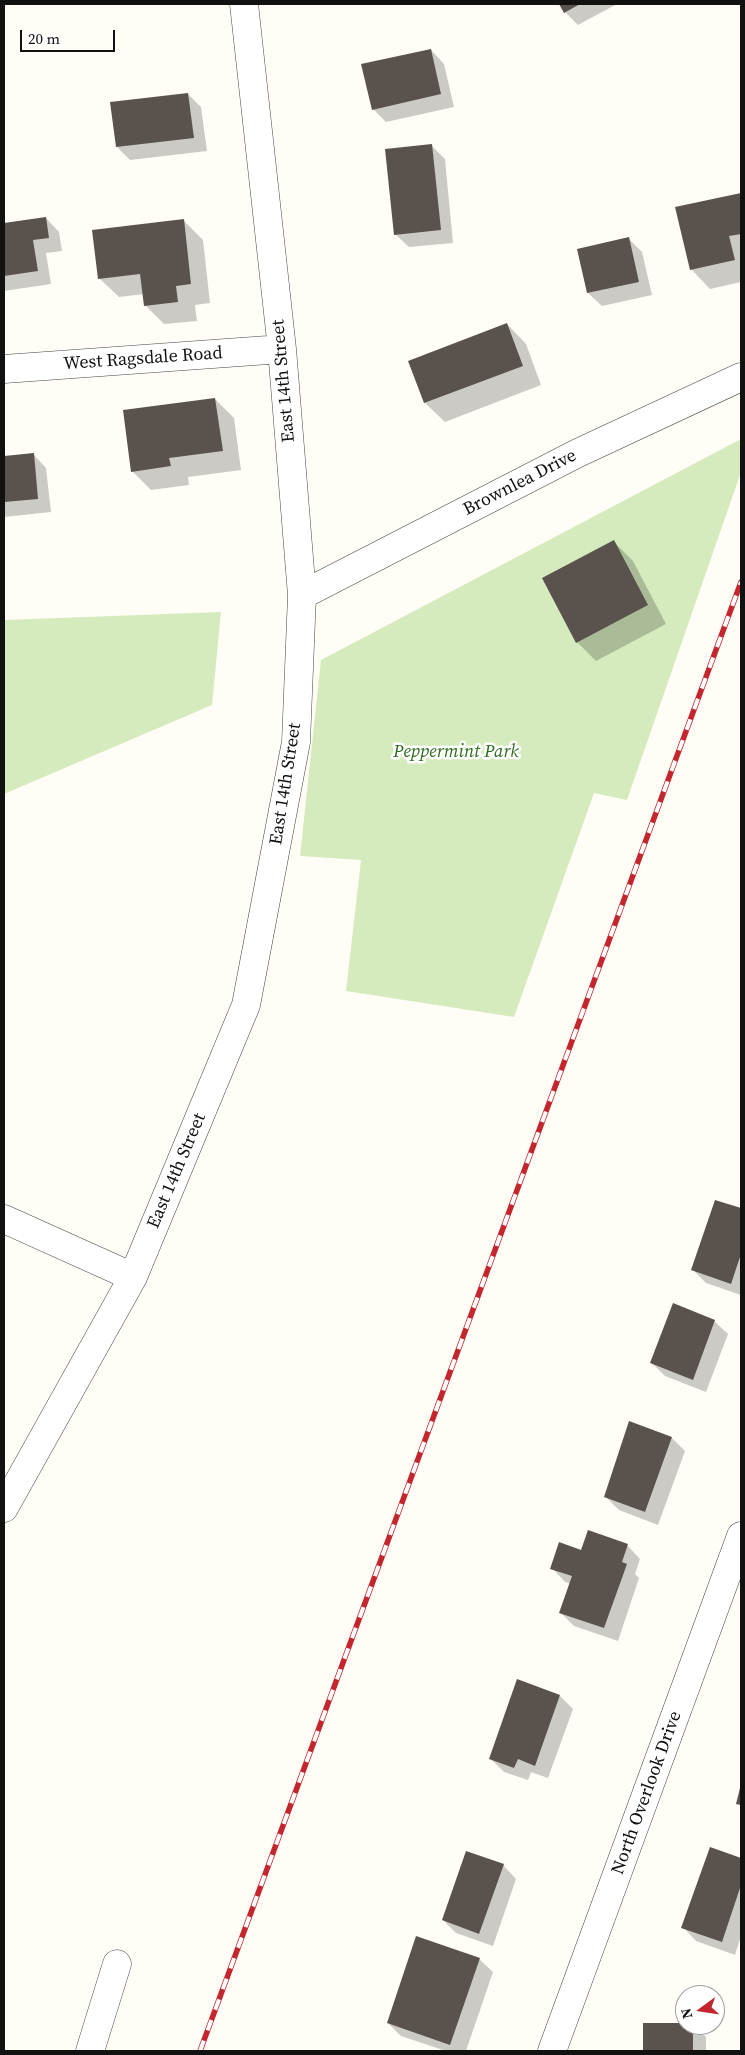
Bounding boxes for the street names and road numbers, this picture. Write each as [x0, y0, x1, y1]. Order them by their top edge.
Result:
street label: East 14th Street [268, 319, 300, 443]
street label: West Ragsdale Road [63, 343, 223, 375]
street label: Brownlea Drive [460, 445, 580, 521]
street label: East 14th Street [266, 721, 306, 847]
street label: East 14th Street [143, 1110, 211, 1232]
street label: North Overlook Drive [607, 1708, 687, 1878]

